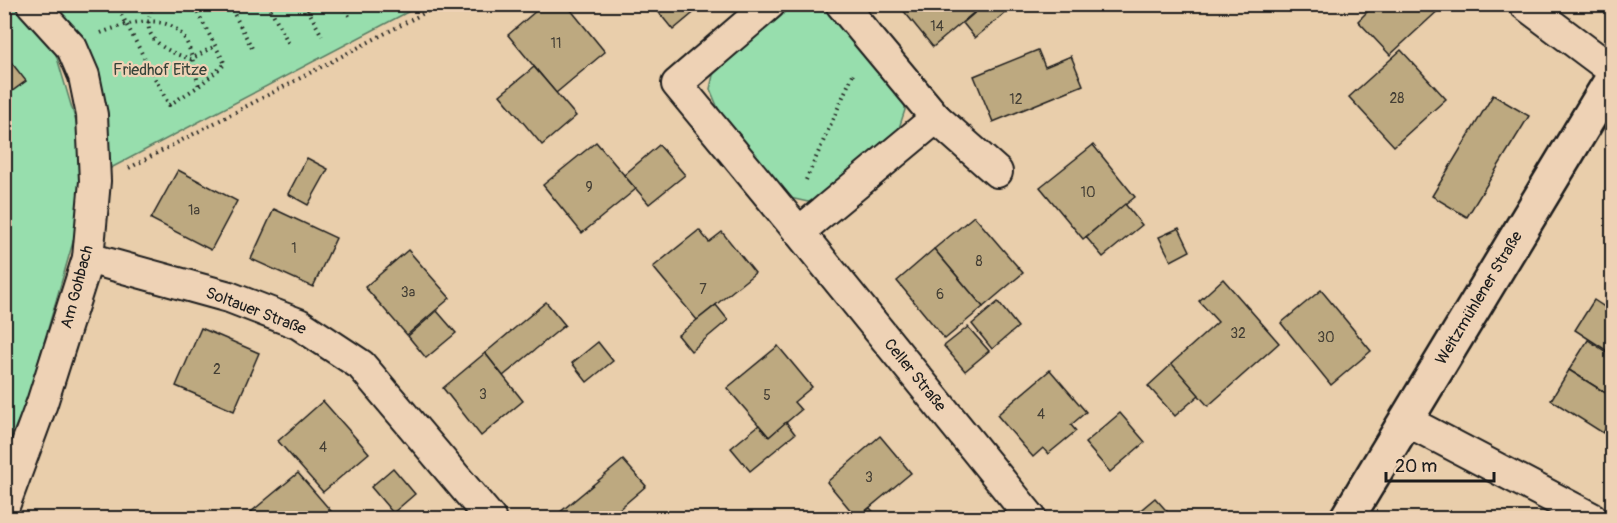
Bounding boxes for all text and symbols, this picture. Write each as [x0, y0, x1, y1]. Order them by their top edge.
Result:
house number: 14 [930, 18, 944, 35]
house number: 11 [551, 35, 561, 52]
park label: Friedhof Eitze [113, 60, 207, 80]
house number: 28 [1390, 90, 1404, 107]
house number: 12 [1009, 91, 1023, 108]
house number: 9 [585, 179, 593, 196]
house number: 10 [1080, 184, 1096, 201]
house number: 1a [188, 202, 200, 219]
street label: Weitzmühlener Straße [1431, 228, 1527, 368]
house number: 1 [291, 240, 297, 257]
street label: Am Gohbach [56, 243, 98, 331]
house number: 8 [975, 253, 983, 270]
house number: 7 [699, 281, 707, 298]
street label: Soltauer Straße [203, 283, 309, 339]
house number: 3a [401, 284, 415, 301]
house number: 6 [936, 286, 944, 303]
house number: 32 [1230, 325, 1246, 342]
house number: 30 [1317, 329, 1335, 346]
street label: Celler Straße [880, 335, 951, 416]
house number: 2 [213, 361, 221, 378]
house number: 3 [479, 386, 487, 403]
house number: 5 [763, 387, 771, 404]
house number: 4 [1037, 406, 1045, 423]
house number: 4 [319, 439, 327, 456]
scale bar [1386, 445, 1494, 483]
text: 20 m [1395, 455, 1437, 478]
house number: 3 [865, 469, 873, 486]

